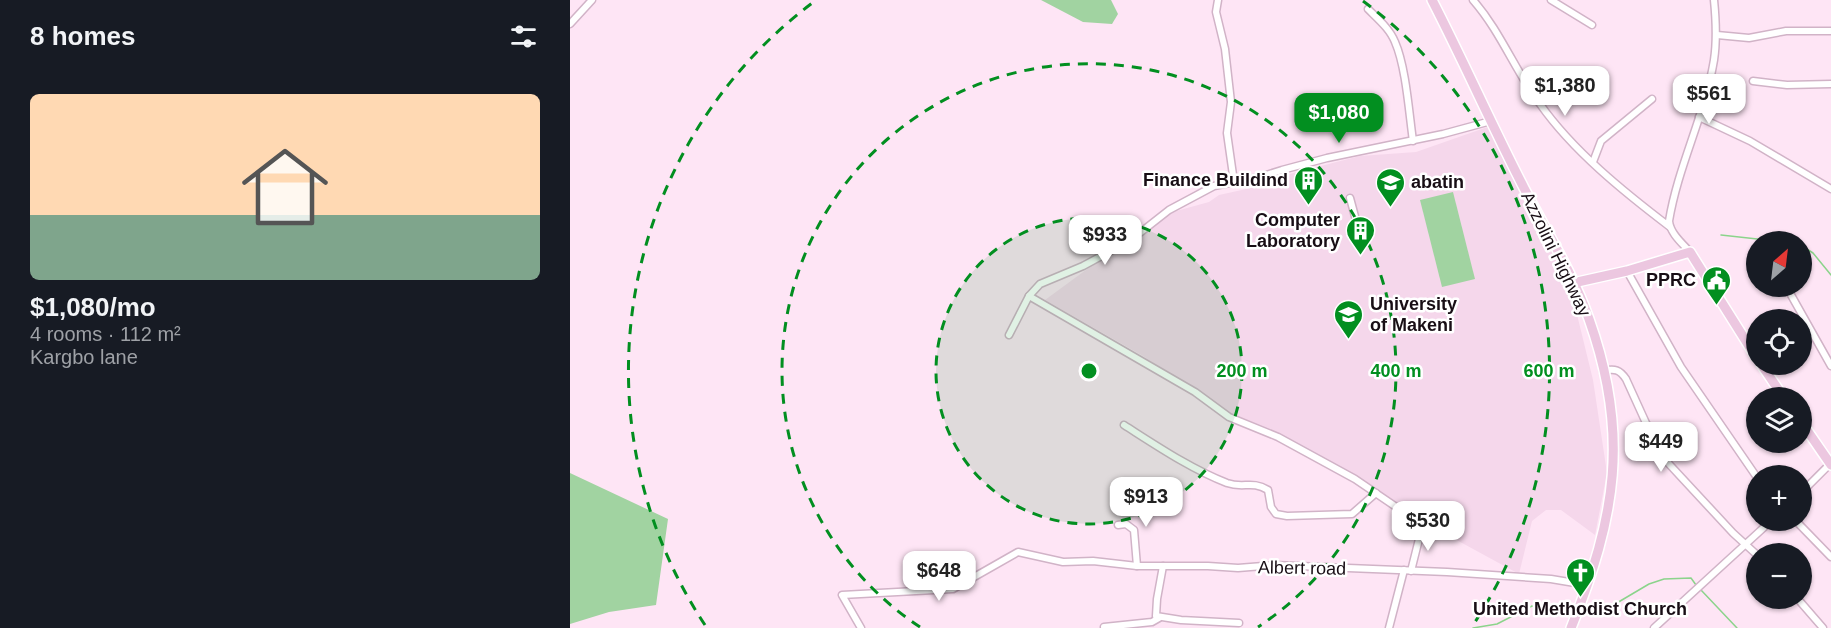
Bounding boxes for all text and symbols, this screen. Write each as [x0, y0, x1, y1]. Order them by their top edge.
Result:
icon: filters [507, 20, 540, 53]
text: 8 homes [30, 21, 136, 51]
pin: $1,380 [1516, 66, 1614, 117]
text: $1,380 [1534, 74, 1596, 96]
pin: $561 [1673, 74, 1745, 125]
text: $561 [1687, 82, 1731, 104]
pin: $1,080 [1290, 93, 1388, 144]
text: $1,080 [1308, 101, 1370, 123]
icon: home [231, 133, 339, 241]
building icon: Finance Buildind [1293, 164, 1325, 206]
school or university icon: abatin [1374, 166, 1406, 208]
place label: Finance Buildind [1143, 170, 1288, 190]
place label: abatin [1411, 172, 1464, 192]
street label: Azzolini Highway [1517, 188, 1595, 320]
place label: Computer Laboratory [1246, 210, 1340, 251]
building icon: Computer Laboratory [1345, 214, 1377, 256]
pin: $933 [1069, 215, 1141, 266]
text: $933 [1083, 223, 1127, 245]
north arrow [1746, 231, 1812, 297]
map controls [1746, 231, 1812, 609]
public building icon: PPRC [1701, 264, 1733, 306]
place label: PPRC [1646, 270, 1696, 290]
text: $1,080/mo [30, 292, 156, 322]
place label: University of Makeni [1370, 294, 1457, 335]
school or university icon: University of Makeni [1333, 298, 1365, 340]
button: locate [1746, 309, 1812, 375]
text: 4 rooms · 112 m² [30, 323, 181, 345]
text: Kargbo lane [30, 346, 138, 368]
centre of rings [1079, 361, 1099, 381]
text: 200 m [1216, 361, 1268, 381]
text: 400 m [1370, 361, 1422, 381]
text: 600 m [1523, 361, 1575, 381]
button: layers [1746, 387, 1812, 453]
pin: $449 [1625, 422, 1697, 473]
text: $449 [1639, 430, 1683, 452]
button: + [1746, 465, 1812, 531]
pin: $913 [1110, 477, 1182, 528]
text: $913 [1124, 485, 1168, 507]
pin: $530 [1392, 501, 1464, 552]
text: $530 [1406, 509, 1450, 531]
button: − [1746, 543, 1812, 609]
pin: $648 [903, 551, 975, 602]
church icon: United Methodist Church [1564, 556, 1596, 598]
street label: Albert road [1258, 557, 1346, 579]
text: $648 [917, 559, 961, 581]
place label: United Methodist Church [1473, 599, 1687, 619]

